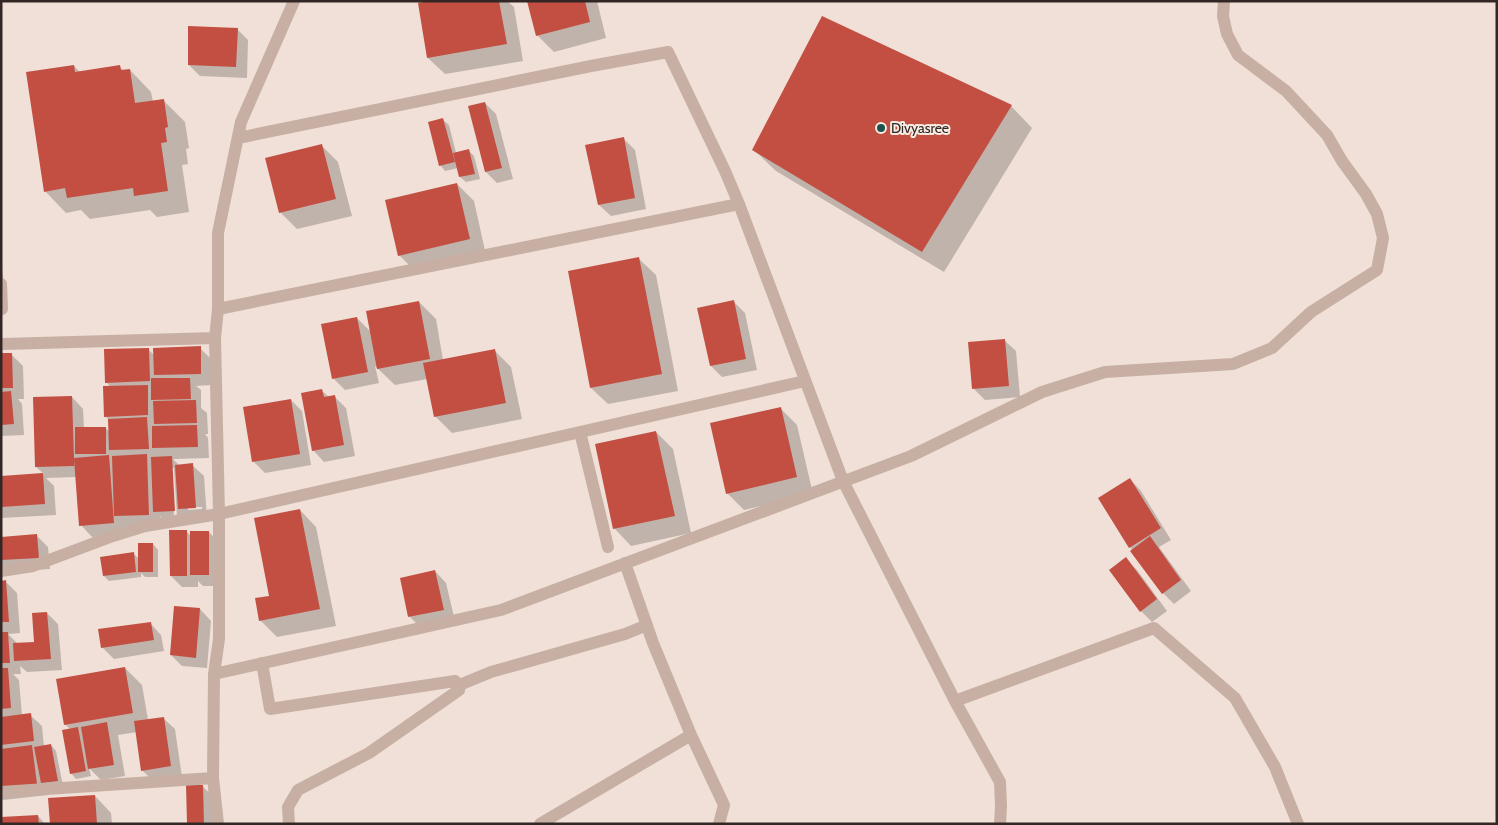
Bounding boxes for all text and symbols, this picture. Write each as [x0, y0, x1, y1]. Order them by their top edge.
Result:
place label: Divyasree [891, 119, 949, 137]
marker: Divyasree [875, 122, 887, 134]

